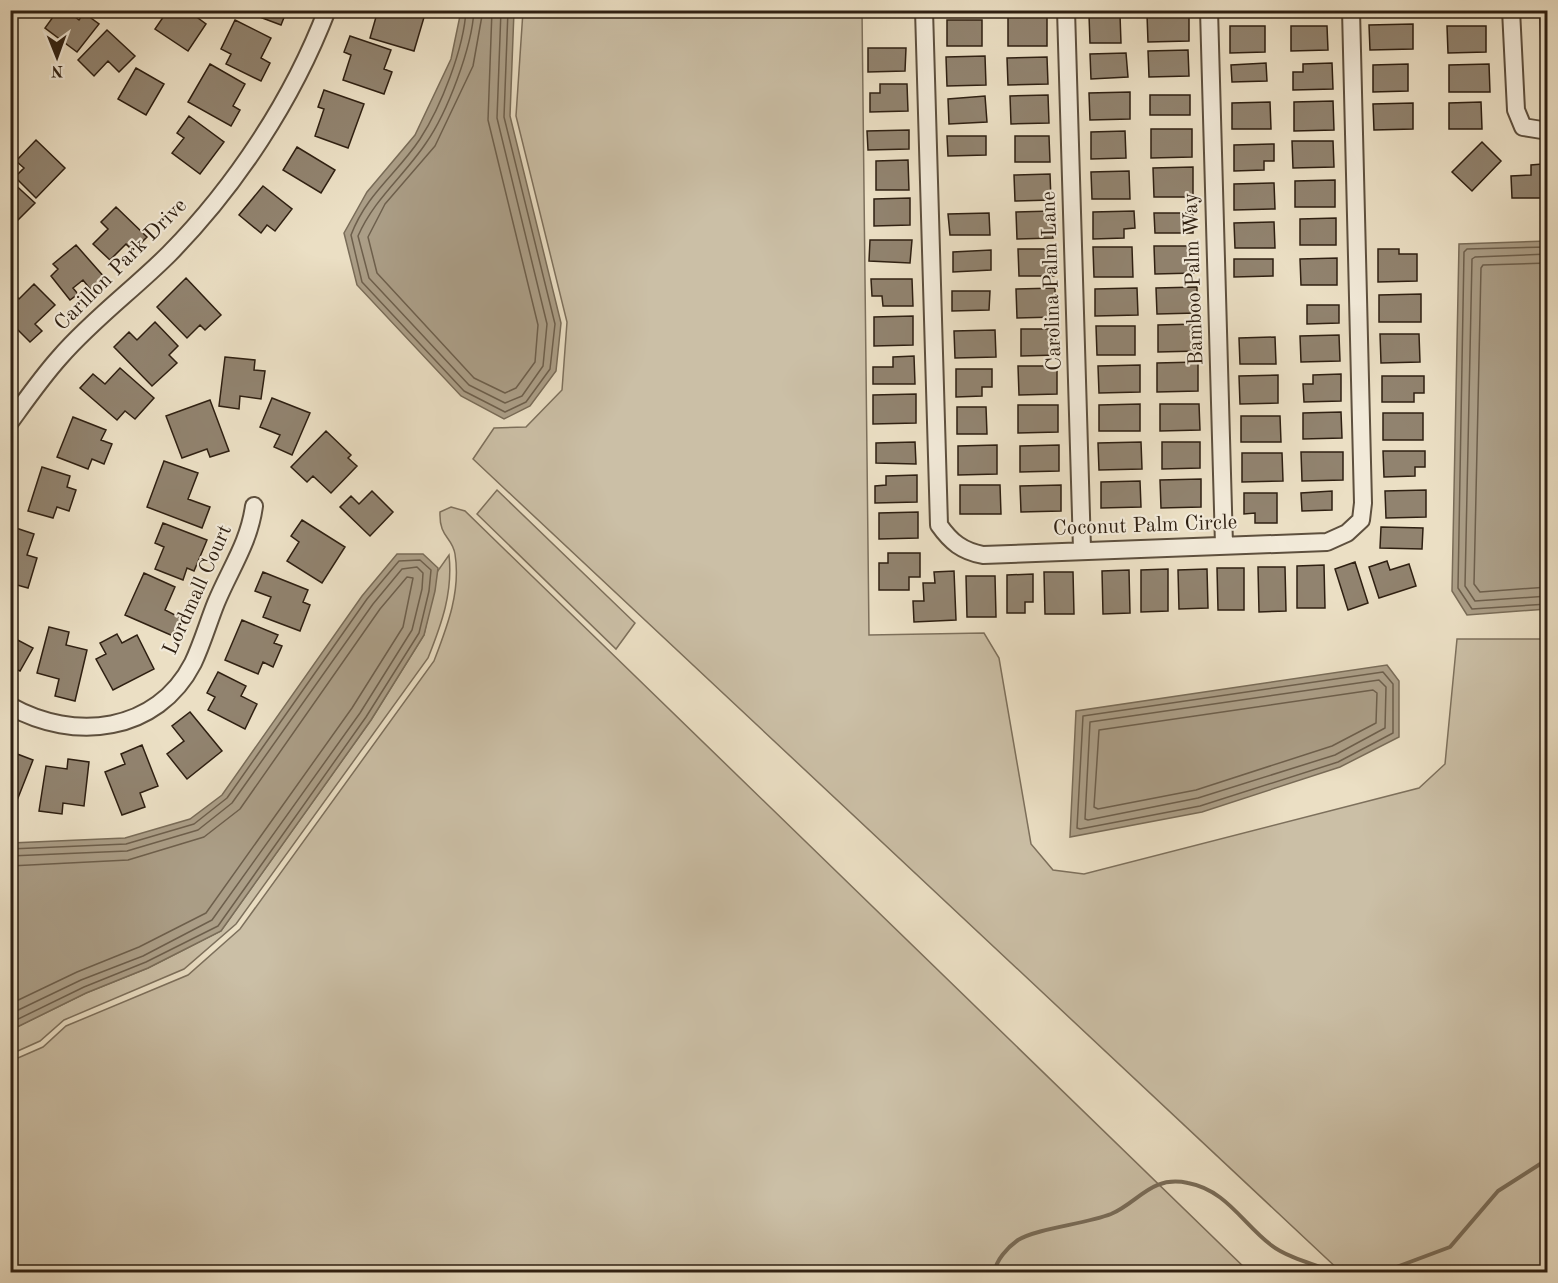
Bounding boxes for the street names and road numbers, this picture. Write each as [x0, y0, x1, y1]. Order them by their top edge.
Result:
street label: Carolina Palm Lane [1038, 191, 1066, 371]
street label: Bamboo Palm Way [1180, 192, 1208, 366]
street label: Carillon Park Drive [51, 195, 191, 335]
street label: Coconut Palm Circle [1052, 512, 1238, 540]
street label: Lordmall Court [160, 522, 236, 658]

